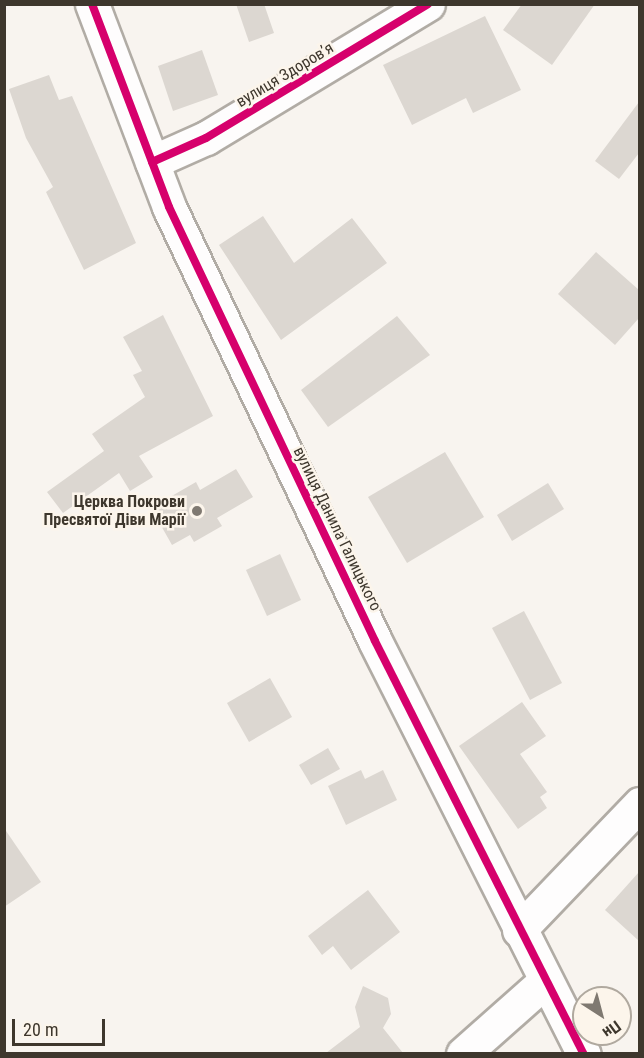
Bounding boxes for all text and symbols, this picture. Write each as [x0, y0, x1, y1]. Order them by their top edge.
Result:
street label: вулиця Здоровʼя [233, 38, 337, 112]
street label: вулиця Данила Галицького [289, 444, 385, 614]
place label: Церква Покрови Пресвятої Діви Марії [44, 492, 185, 530]
marker: Церква Покрови Пресвятої Діви Марії [190, 504, 204, 518]
north arrow [572, 986, 632, 1046]
scale bar [15, 1007, 108, 1045]
text: Пн [599, 1016, 625, 1042]
text: 20 m [23, 1019, 58, 1040]

